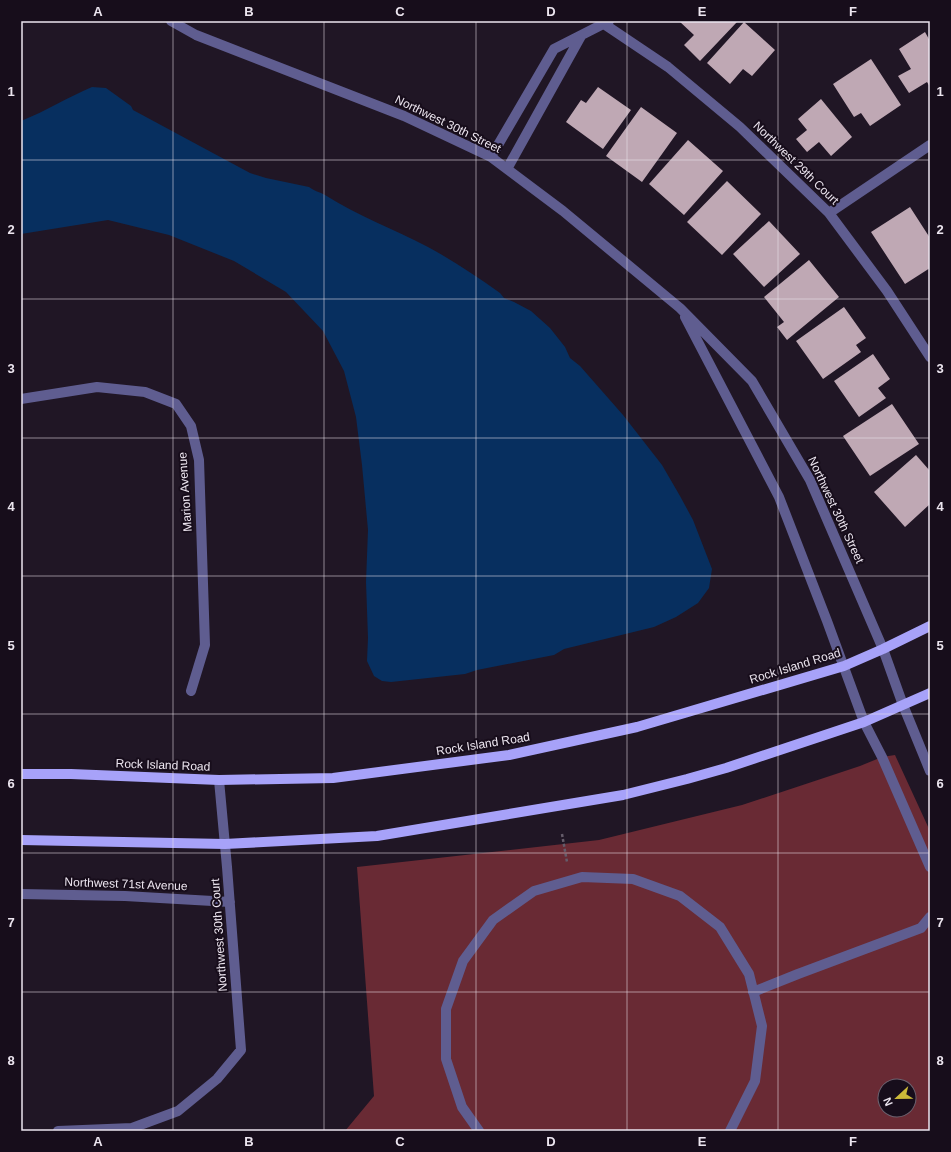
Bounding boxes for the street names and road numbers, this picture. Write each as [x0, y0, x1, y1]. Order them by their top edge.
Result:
street label: Northwest 30th Street [393, 92, 504, 156]
street label: Northwest 29th Court [750, 119, 842, 208]
street label: Marion Avenue [175, 451, 195, 532]
street label: Northwest 30th Street [805, 454, 867, 566]
street label: Rock Island Road [748, 645, 842, 687]
street label: Rock Island Road [435, 730, 531, 758]
street label: Rock Island Road [115, 756, 211, 774]
street label: Northwest 71st Avenue [64, 875, 188, 893]
street label: Northwest 30th Court [208, 877, 230, 992]

